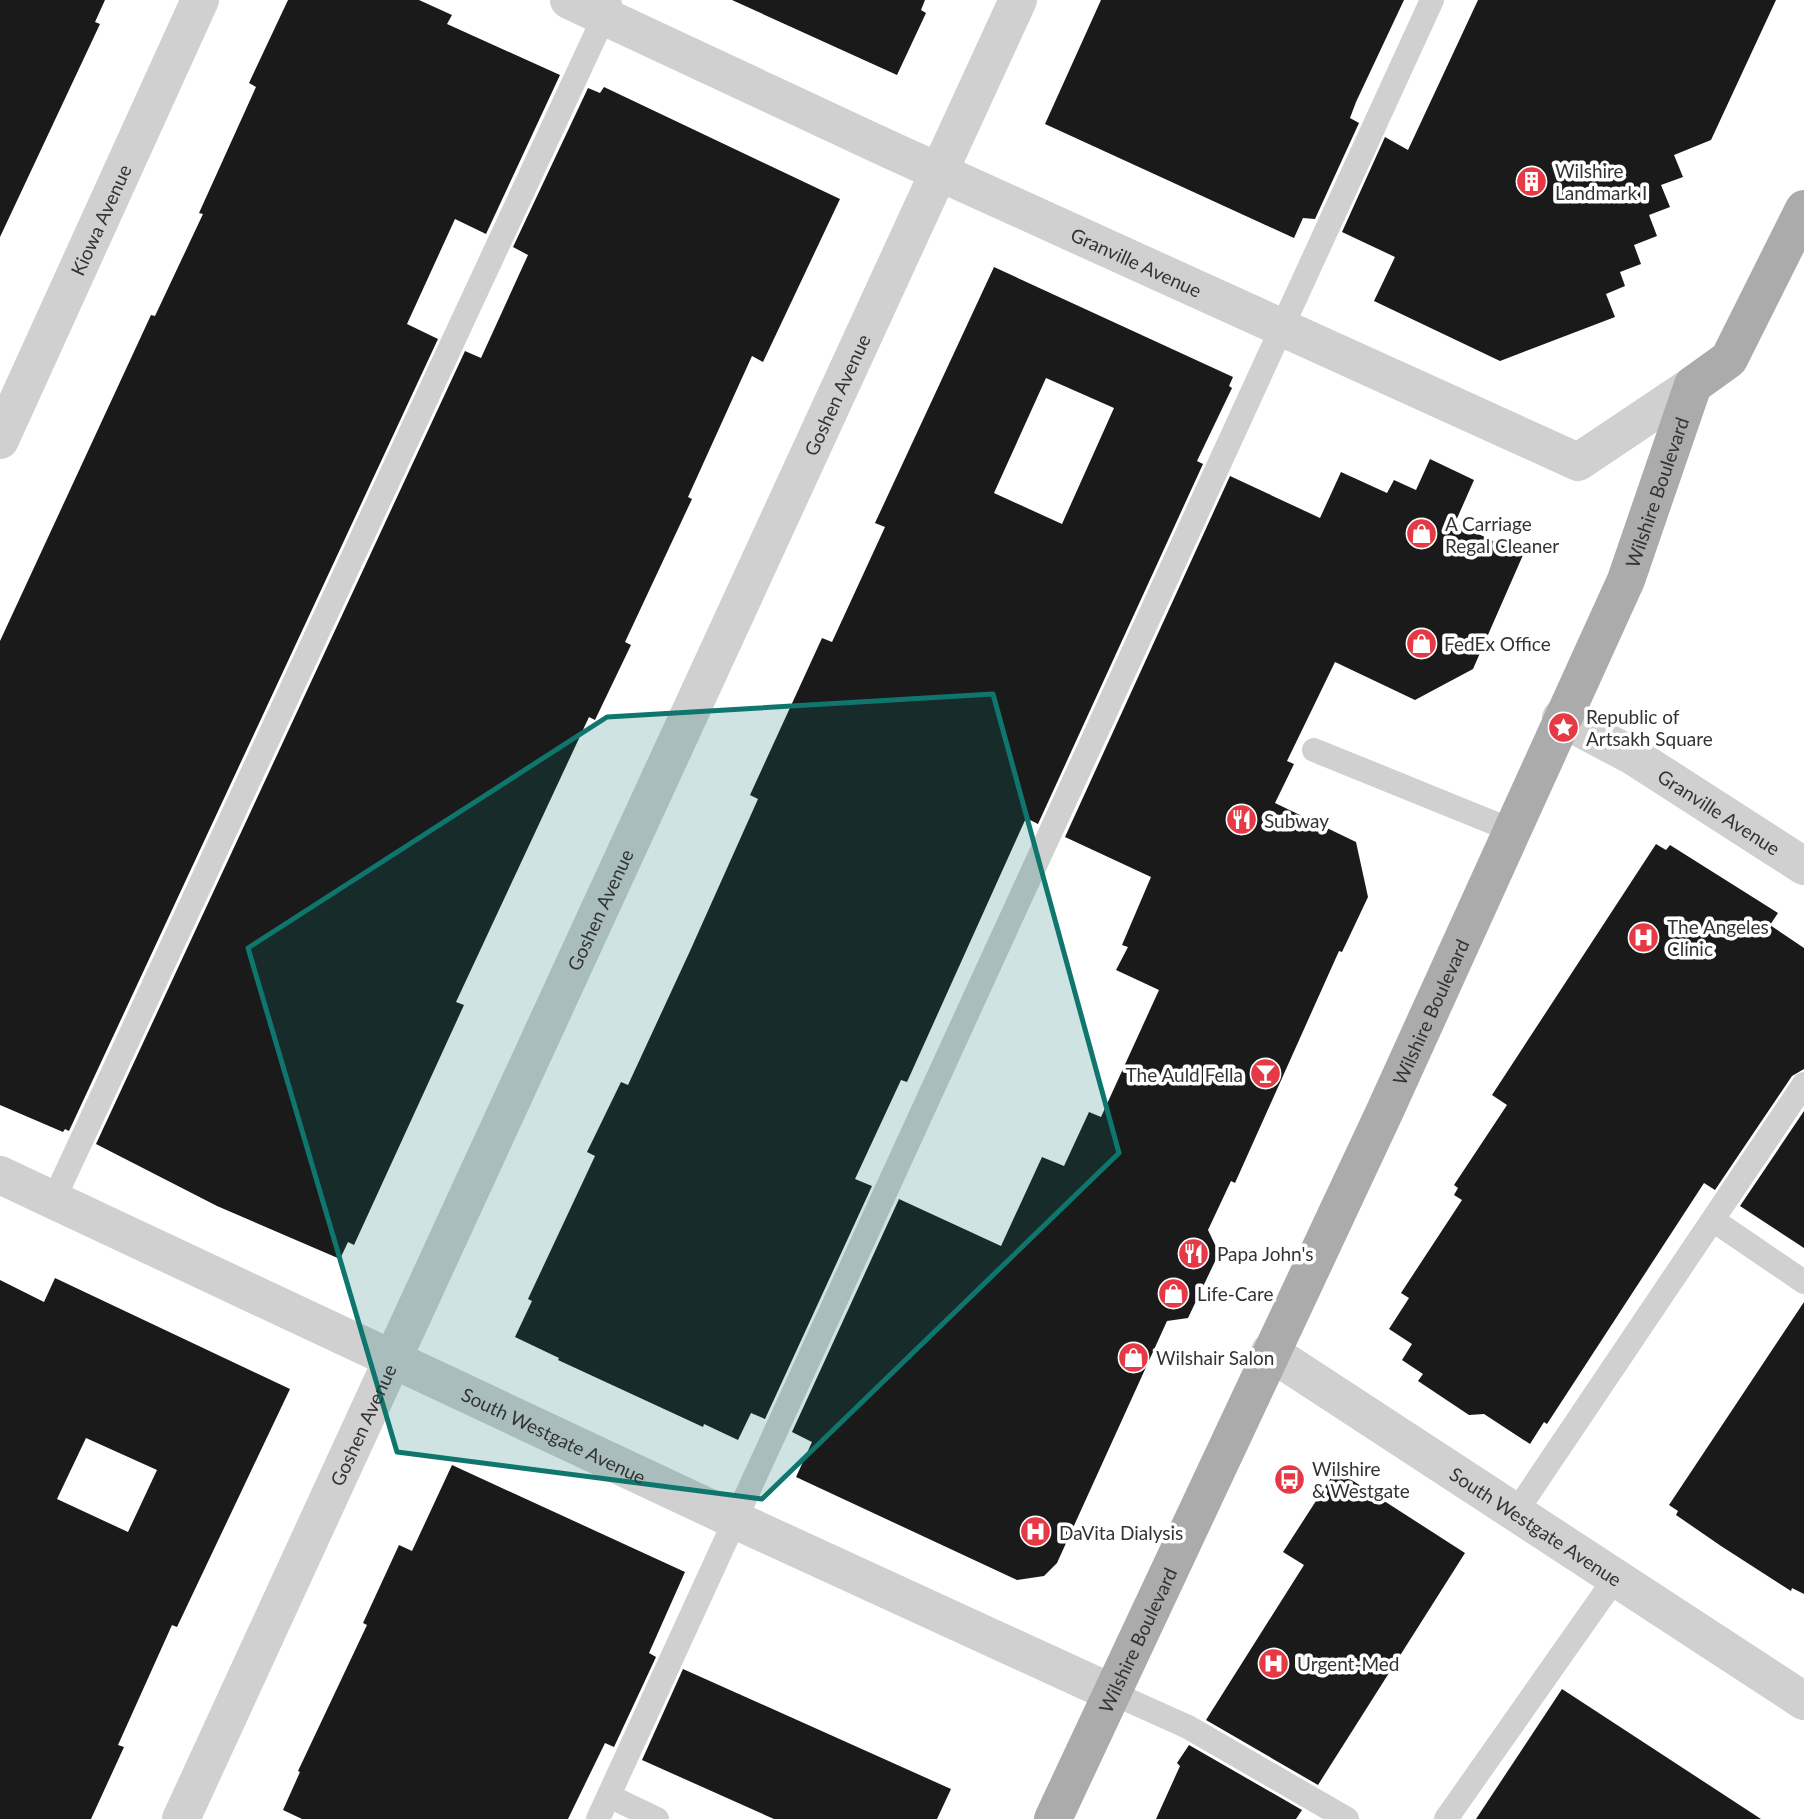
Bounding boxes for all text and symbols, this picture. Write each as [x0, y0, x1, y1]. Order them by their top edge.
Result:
place label: Wilshire Landmark I [1555, 159, 1647, 204]
street label: Kiowa Avenue [65, 161, 135, 279]
building icon: Wilshire Landmark I [1515, 164, 1549, 198]
street label: Granville Avenue [1068, 222, 1205, 301]
street label: Goshen Avenue [799, 330, 874, 459]
street label: Wilshire Boulevard [1620, 414, 1693, 570]
place label: A Carriage Regal Cleaner [1445, 512, 1559, 557]
shop icon: A Carriage Regal Cleaner [1405, 517, 1439, 551]
shop icon: FedEx Office [1404, 626, 1438, 660]
place label: FedEx Office [1444, 632, 1551, 655]
place label: Republic of Artsakh Square [1586, 705, 1713, 750]
place icon: Republic of Artsakh Square [1546, 710, 1580, 744]
street label: Granville Avenue [1654, 764, 1785, 859]
restaurant icon: Subway [1224, 803, 1258, 837]
place label: Subway [1264, 809, 1329, 832]
street label: Goshen Avenue [562, 845, 637, 974]
place label: The Angeles Clinic [1667, 915, 1769, 960]
hospital icon: The Angeles Clinic [1627, 920, 1661, 954]
street label: Wilshire Boulevard [1387, 935, 1473, 1088]
bar icon: The Auld Fella [1249, 1057, 1283, 1091]
place label: The Auld Fella [1126, 1063, 1243, 1086]
restaurant icon: Papa John's [1177, 1236, 1211, 1270]
place label: Papa John's [1217, 1242, 1313, 1265]
shop icon: Life-Care [1157, 1276, 1191, 1310]
place label: Life-Care [1197, 1282, 1273, 1305]
shop icon: Wilshair Salon [1116, 1340, 1150, 1374]
place label: Wilshair Salon [1156, 1346, 1274, 1369]
street label: Goshen Avenue [325, 1360, 400, 1489]
street label: South Westgate Avenue [458, 1382, 650, 1488]
place label: Wilshire & Westgate [1312, 1457, 1410, 1502]
street label: South Westgate Avenue [1446, 1461, 1626, 1590]
bus stop icon: Wilshire & Westgate [1272, 1462, 1306, 1496]
hospital icon: DaVita Dialysis [1019, 1515, 1053, 1549]
place label: DaVita Dialysis [1059, 1521, 1183, 1544]
street label: Wilshire Boulevard [1093, 1563, 1181, 1716]
hospital icon: Urgent-Med [1257, 1646, 1291, 1680]
place label: Urgent-Med [1297, 1652, 1400, 1675]

